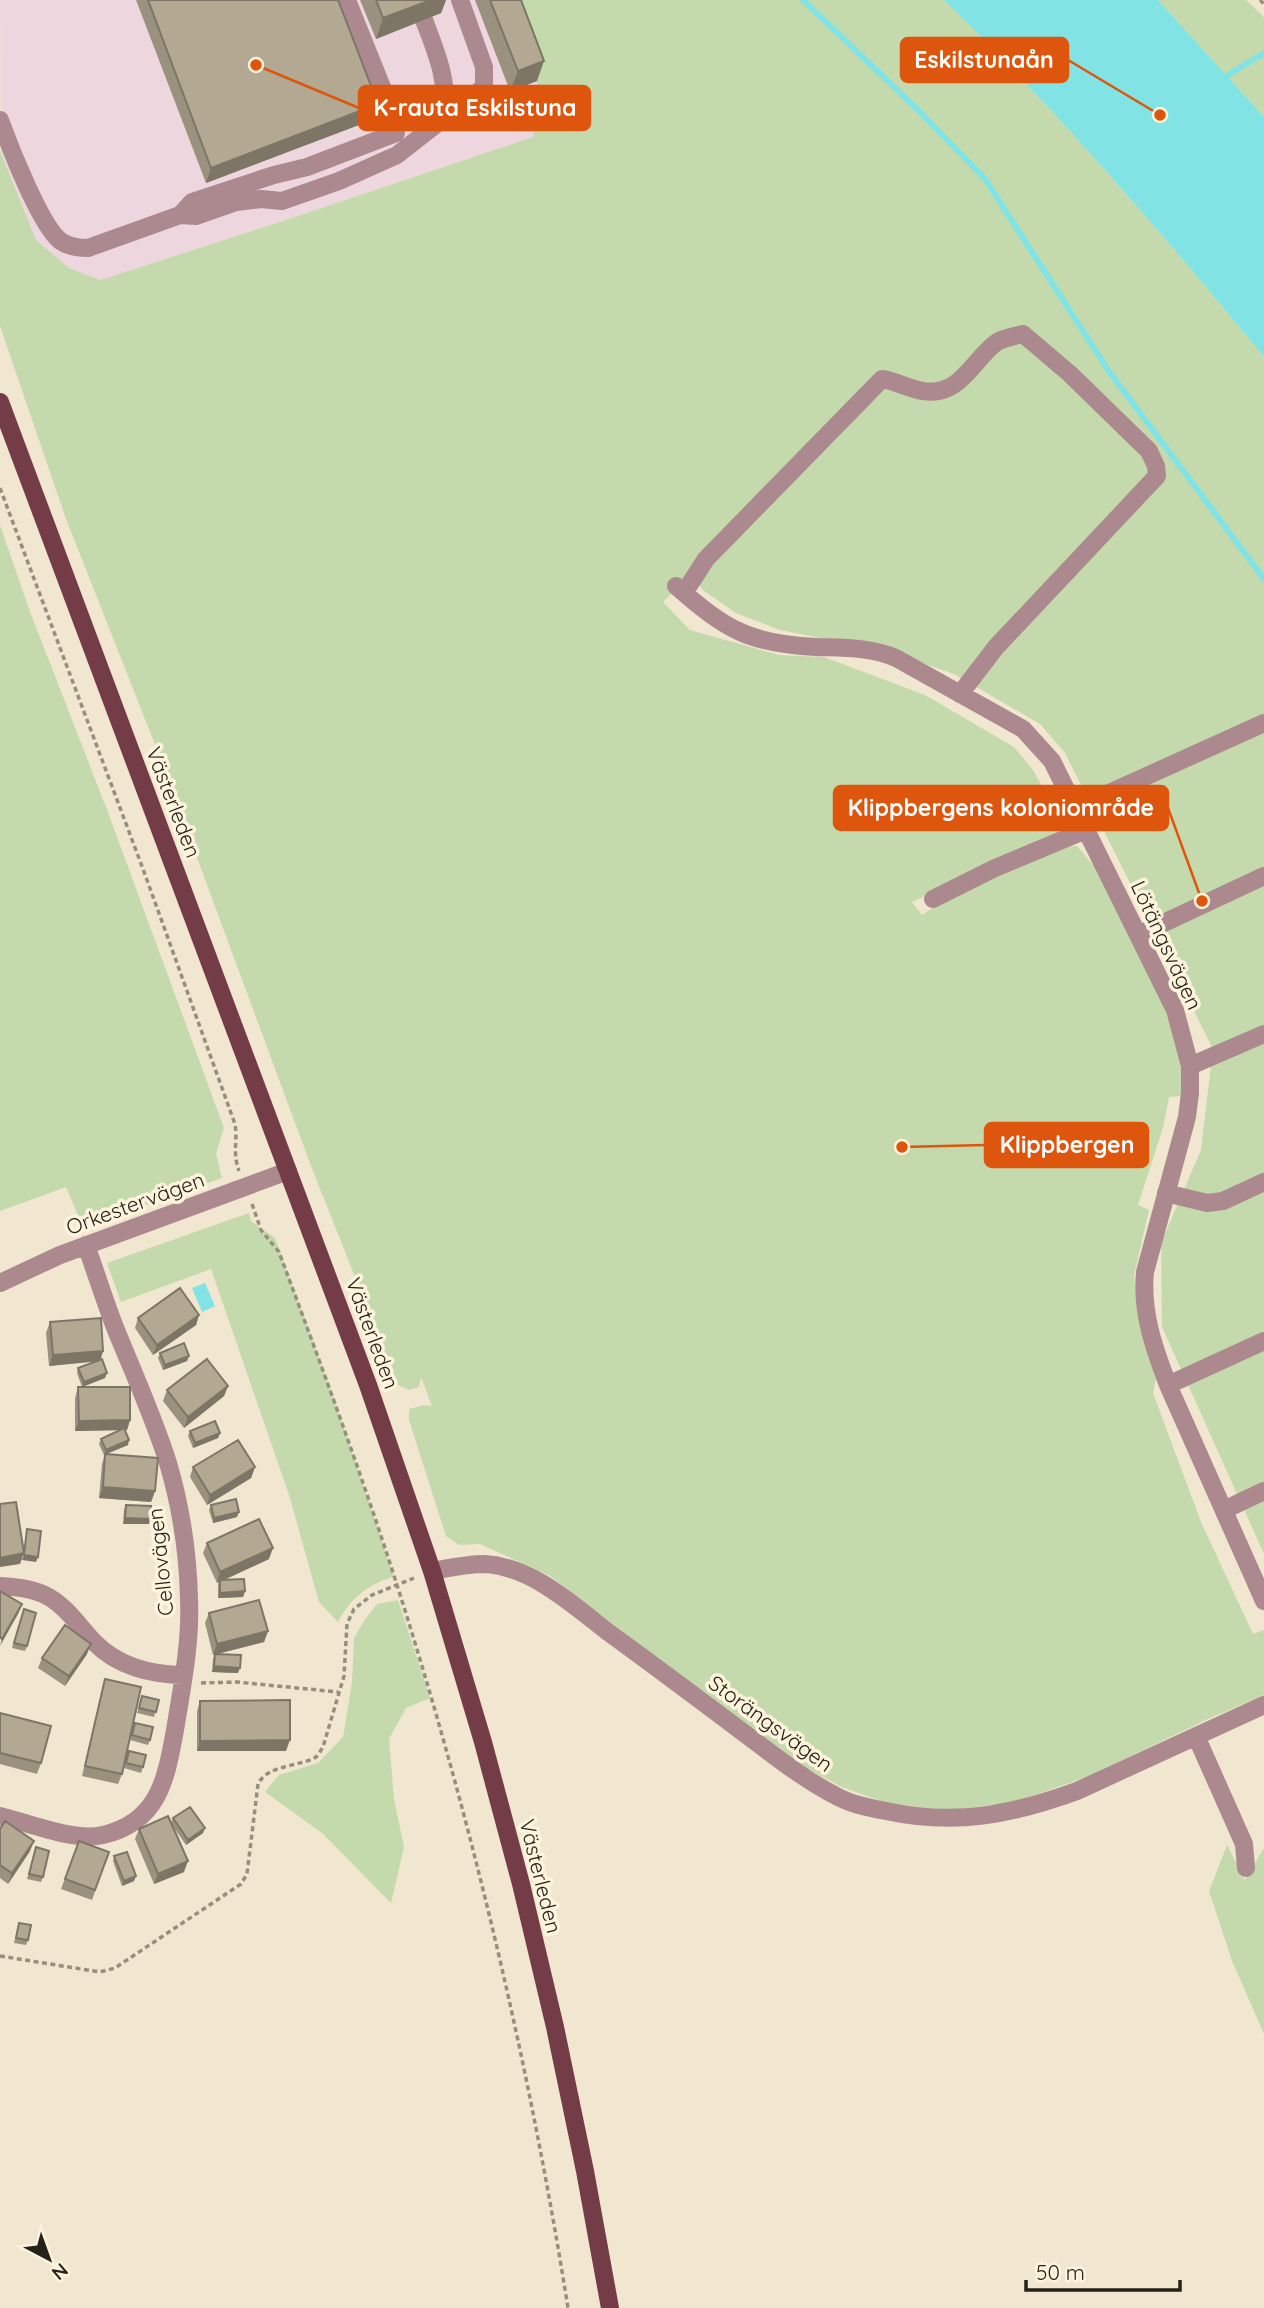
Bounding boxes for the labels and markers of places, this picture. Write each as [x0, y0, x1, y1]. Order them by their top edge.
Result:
callout: Eskilstunaån [901, 38, 1068, 82]
callout: K-rauta Eskilstuna [359, 86, 590, 130]
callout: Klippbergens koloniområde [834, 786, 1168, 830]
callout: Klippbergen [985, 1123, 1148, 1167]

